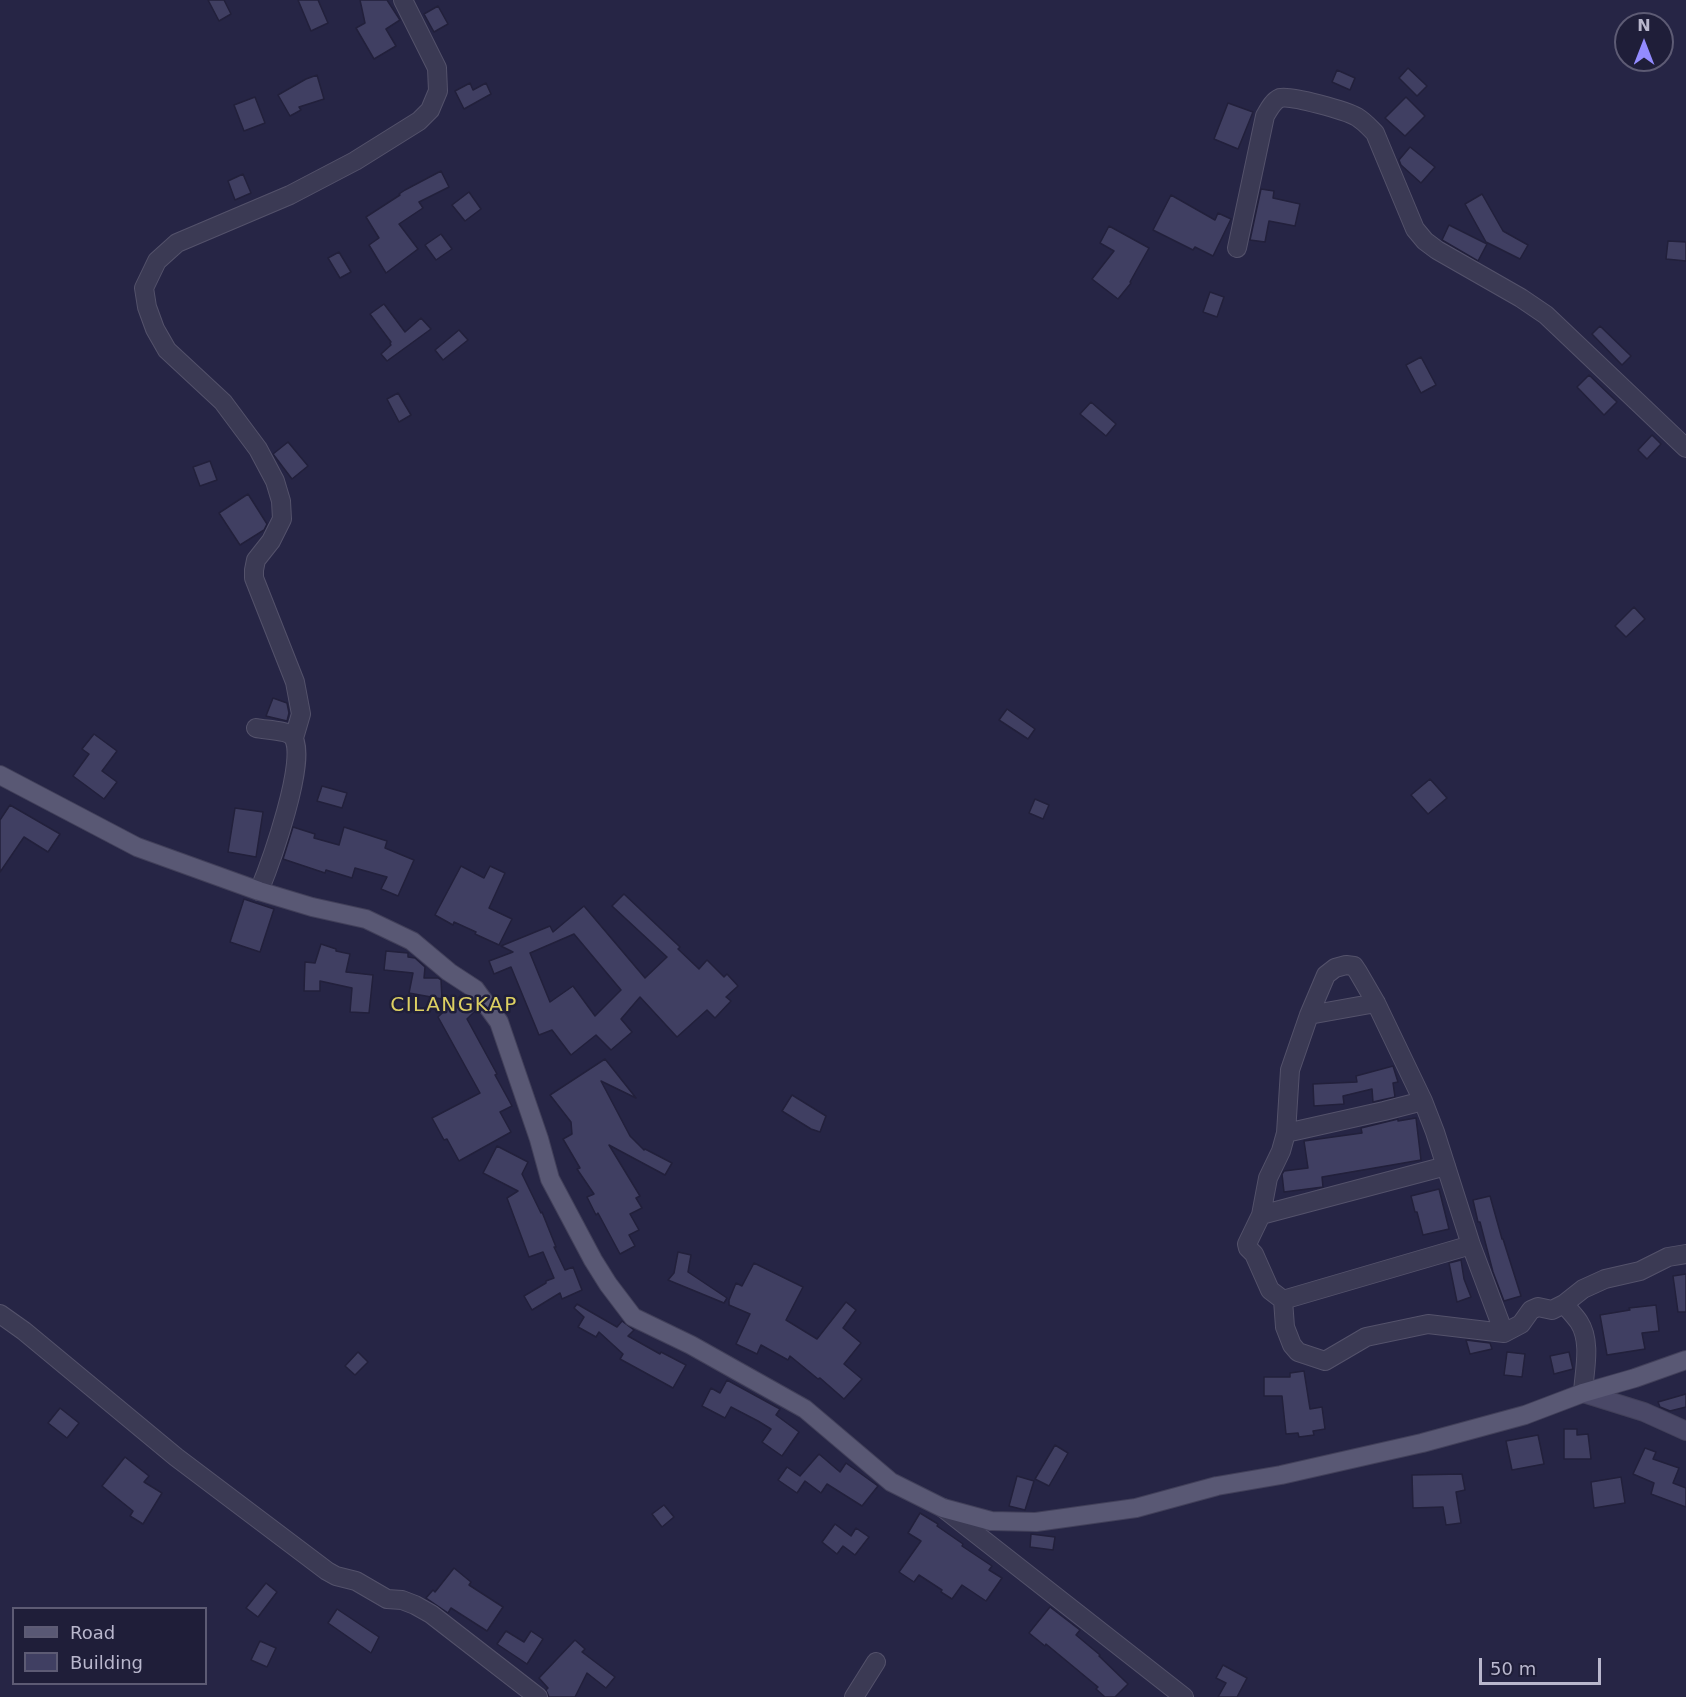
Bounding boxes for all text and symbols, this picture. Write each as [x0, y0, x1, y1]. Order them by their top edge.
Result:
north arrow [1614, 12, 1674, 72]
text: N [1637, 16, 1651, 35]
district label: CILANGKAP [390, 994, 518, 1018]
legend [12, 1607, 207, 1685]
text: Road [70, 1622, 115, 1643]
scale bar [1482, 1646, 1604, 1684]
text: Building [70, 1652, 143, 1673]
text: 50 m [1490, 1658, 1536, 1679]

